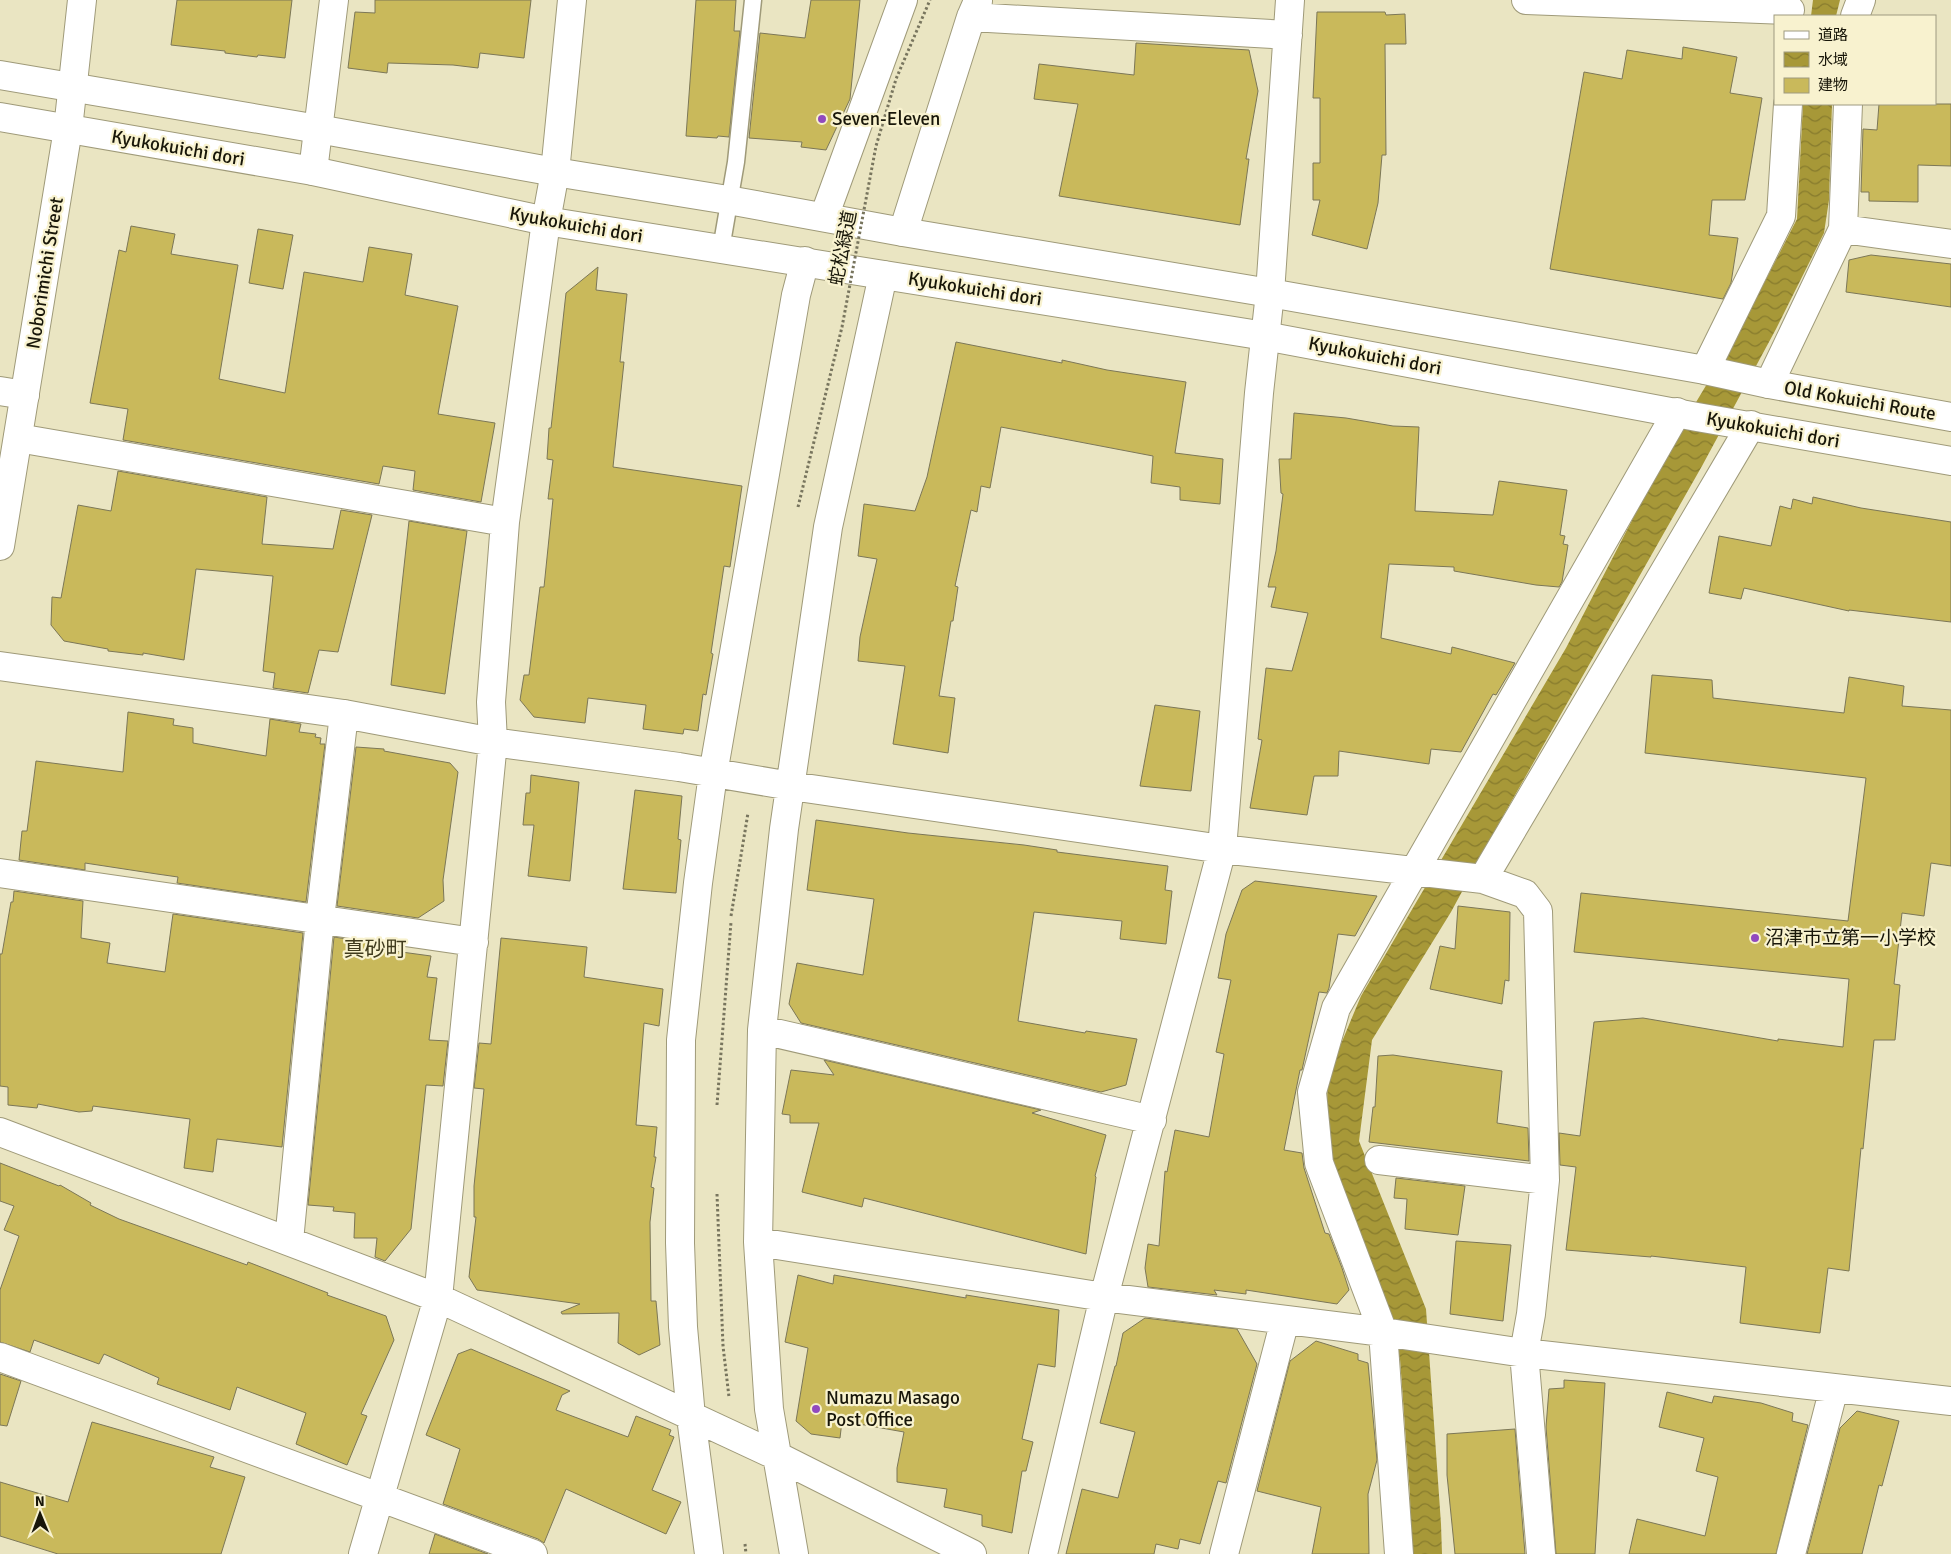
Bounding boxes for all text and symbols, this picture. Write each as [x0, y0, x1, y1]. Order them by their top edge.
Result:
legend [1774, 15, 1936, 105]
text: 道路 [1818, 26, 1848, 44]
text: 水域 [1818, 51, 1848, 69]
text: 建物 [1818, 76, 1848, 94]
place label: Seven-Eleven [832, 107, 940, 131]
marker: Seven-Eleven [816, 113, 828, 125]
street label: Kyukokuichi dori [109, 124, 247, 172]
street label: Noborimichi Street [21, 195, 69, 351]
street label: Kyukokuichi dori [507, 201, 645, 249]
street label: 蛇松緑道 [824, 208, 862, 288]
street label: Kyukokuichi dori [906, 267, 1044, 311]
street label: Kyukokuichi dori [1306, 331, 1444, 381]
street label: Old Kokuichi Route [1782, 376, 1938, 426]
street label: Kyukokuichi dori [1704, 406, 1842, 454]
place label: 沼津市立第一小学校 [1765, 926, 1936, 950]
marker: 沼津市立第一小学校 [1749, 932, 1761, 944]
district label: 真砂町 [344, 936, 407, 962]
place label: Numazu Masago Post Office [826, 1386, 960, 1432]
marker: Numazu Masago Post Office [810, 1403, 822, 1415]
north arrow [15, 1489, 65, 1539]
text: N [35, 1493, 45, 1510]

